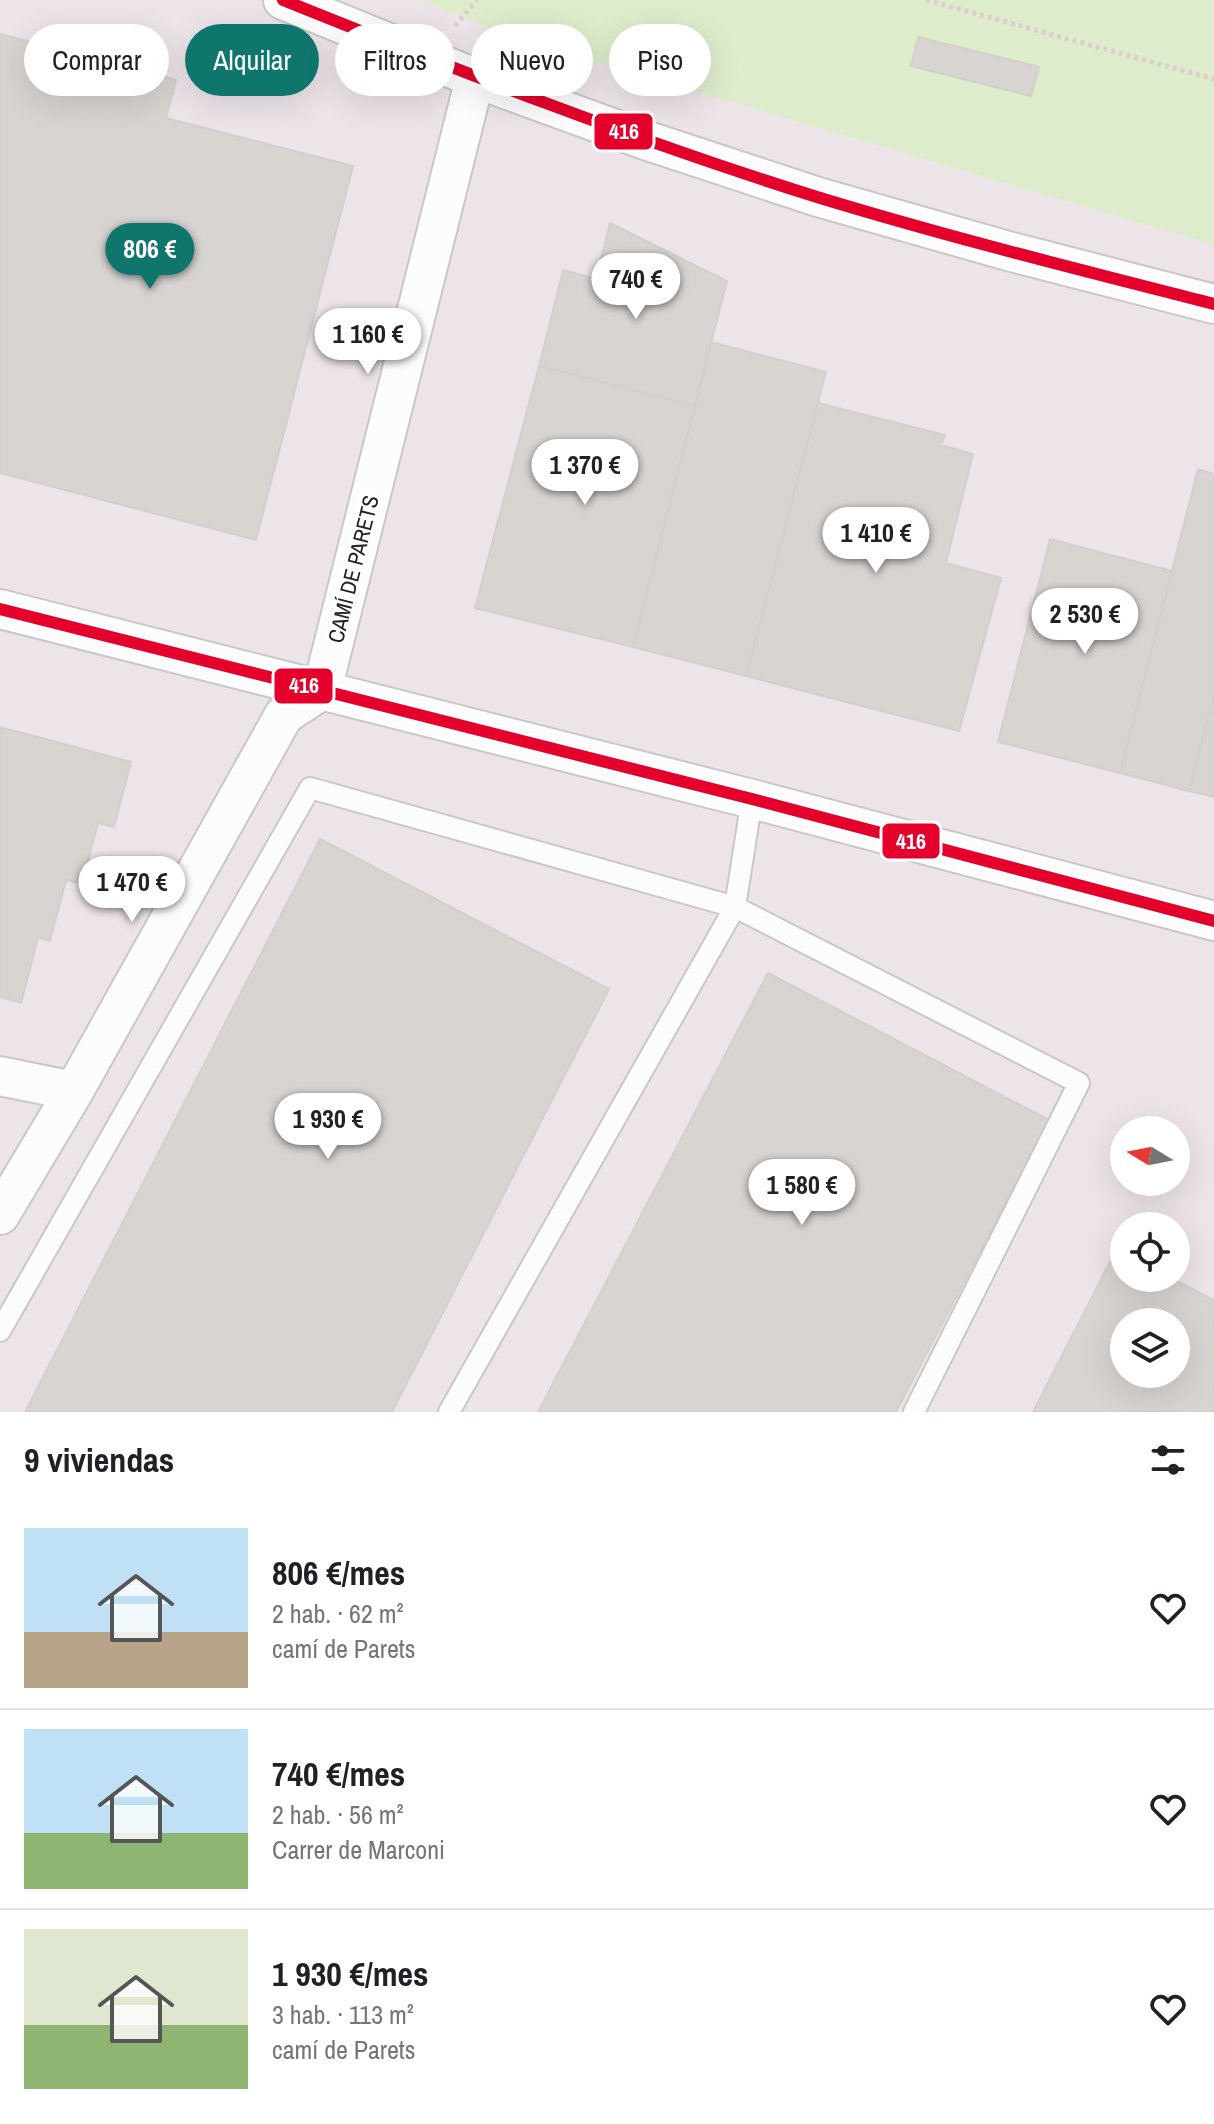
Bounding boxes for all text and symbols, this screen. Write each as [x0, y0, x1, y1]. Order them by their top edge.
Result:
chip: Comprar [24, 24, 169, 96]
chip: Alquilar [185, 24, 319, 96]
chip: Filtros [335, 24, 455, 96]
chip: Nuevo [471, 24, 593, 96]
chip: Piso [609, 24, 711, 96]
line badge: 416 [593, 112, 654, 151]
text: 416 [609, 116, 639, 146]
pin: 806 € [94, 223, 206, 291]
text: 806 € [123, 231, 177, 266]
pin: 740 € [580, 253, 692, 321]
text: 740 € [609, 261, 663, 296]
pin: 1 160 € [294, 308, 442, 376]
text: 1 160 € [332, 316, 404, 351]
pin: 1 370 € [511, 439, 659, 507]
text: 1 370 € [549, 447, 621, 482]
street label: CAMÍ DE PARETS [320, 492, 386, 646]
pin: 1 410 € [802, 507, 950, 575]
text: 1 410 € [840, 515, 912, 550]
pin: 2 530 € [1011, 588, 1159, 656]
text: 2 530 € [1049, 596, 1121, 631]
line badge: 416 [273, 667, 334, 705]
text: 416 [289, 670, 319, 700]
line badge: 416 [881, 822, 941, 860]
text: 416 [896, 826, 926, 856]
pin: 1 470 € [58, 856, 206, 924]
text: 1 470 € [96, 864, 168, 899]
pin: 1 930 € [254, 1093, 402, 1161]
text: 1 930 € [292, 1101, 364, 1136]
north arrow [1110, 1116, 1190, 1196]
map controls [1110, 1116, 1190, 1388]
pin: 1 580 € [728, 1159, 876, 1227]
text: 1 580 € [766, 1167, 838, 1202]
button: locate [1110, 1212, 1190, 1292]
button: layers [1110, 1308, 1190, 1388]
text: 9 viviendas [24, 1437, 174, 1483]
icon: filters [1146, 1438, 1190, 1482]
text: 806 €/mes [272, 1550, 405, 1596]
icon: home [88, 1560, 184, 1656]
icon: heart [1146, 1586, 1190, 1630]
text: 2 hab. · 62 m² [272, 1596, 404, 1631]
text: camí de Parets [272, 1631, 415, 1666]
text: 740 €/mes [272, 1751, 405, 1797]
icon: home [88, 1761, 184, 1857]
icon: heart [1146, 1787, 1190, 1831]
text: 2 hab. · 56 m² [272, 1797, 404, 1832]
text: Carrer de Marconi [272, 1832, 445, 1867]
text: 1 930 €/mes [272, 1951, 429, 1997]
icon: home [88, 1961, 184, 2057]
icon: heart [1146, 1987, 1190, 2031]
text: 3 hab. · 113 m² [272, 1997, 414, 2032]
text: camí de Parets [272, 2032, 415, 2067]

